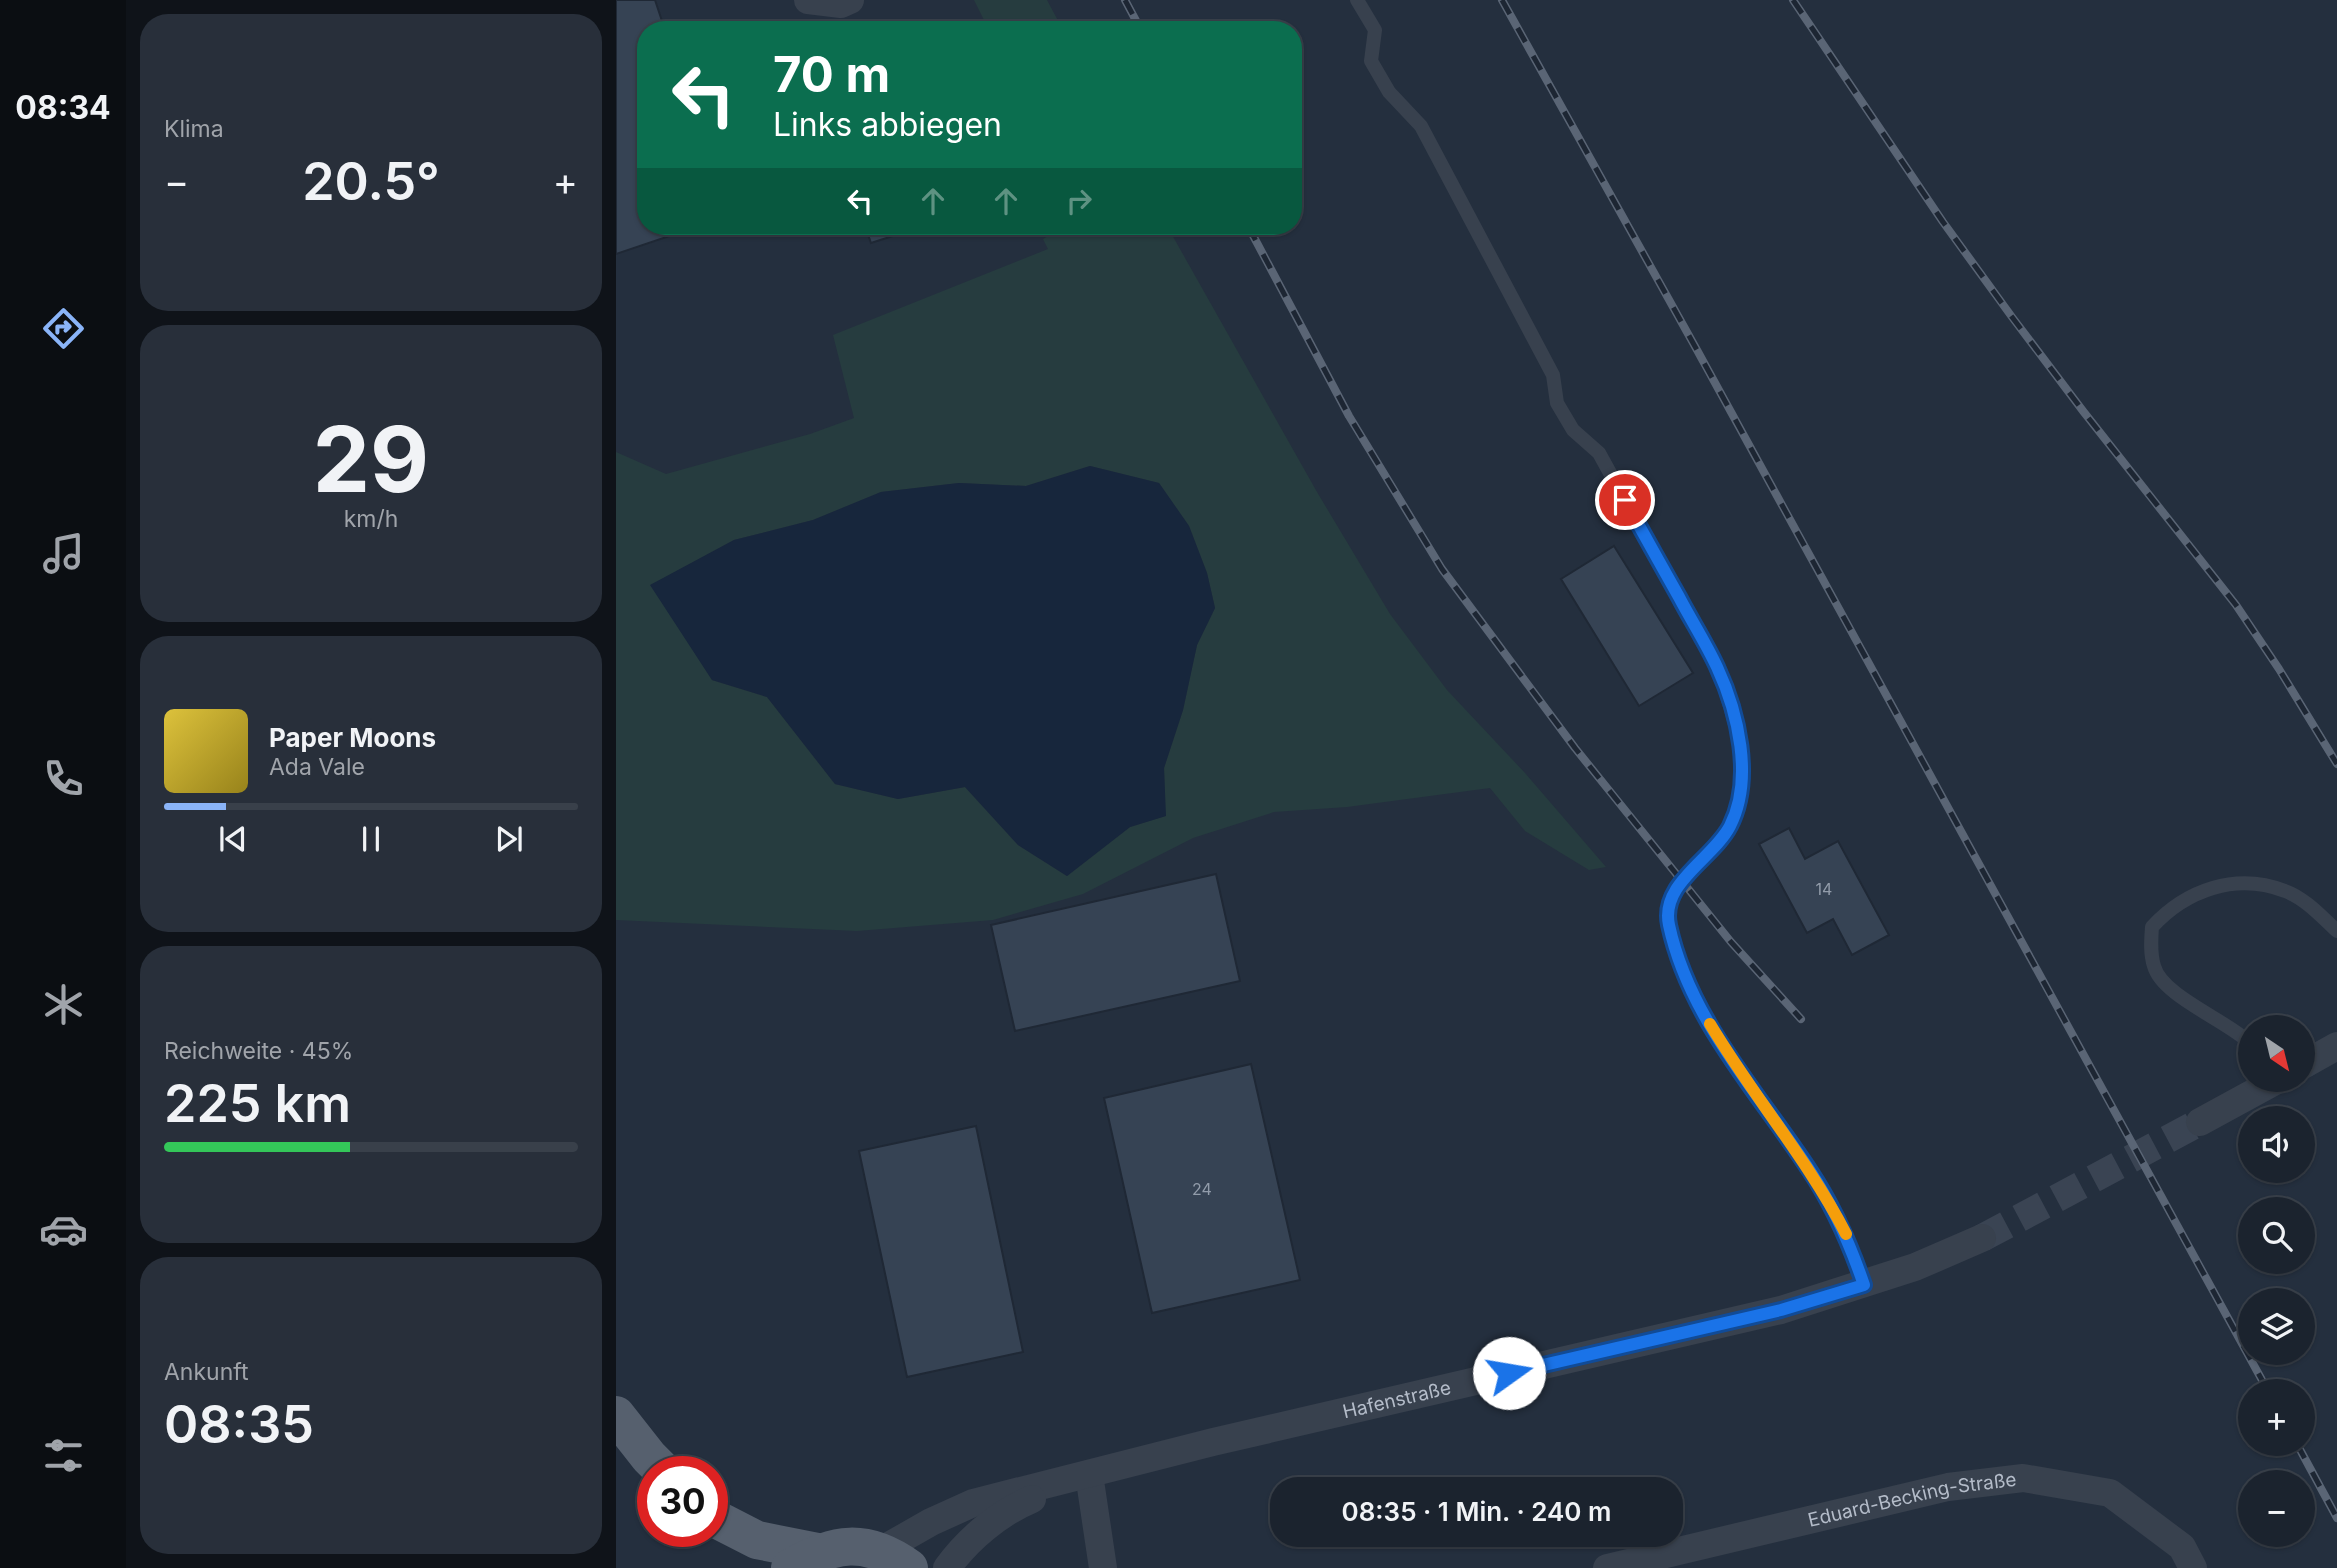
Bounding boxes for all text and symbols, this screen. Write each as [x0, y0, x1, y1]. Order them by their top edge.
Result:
text: 70 m [773, 45, 890, 104]
icon: left [658, 49, 749, 140]
text: 08:34 [15, 88, 111, 127]
text: Links abbiegen [773, 105, 1002, 144]
text: Klima [164, 115, 224, 143]
text: 20.5° [302, 150, 440, 213]
text: − [164, 158, 189, 204]
text: + [553, 158, 578, 204]
icon: left [841, 182, 879, 220]
icon: ahead [914, 182, 952, 220]
icon: ahead [987, 182, 1025, 220]
icon: right [1060, 182, 1098, 220]
icon: directions [39, 304, 88, 353]
text: 29 [313, 404, 429, 514]
pin [1595, 470, 1655, 530]
icon: arrive [1606, 481, 1644, 519]
text: km/h [344, 505, 398, 533]
icon: music [39, 529, 88, 578]
text: Paper Moons [269, 722, 436, 753]
text: Ada Vale [269, 753, 365, 781]
icon: phone [39, 754, 88, 803]
icon: previous [214, 820, 252, 858]
icon: pause [352, 820, 390, 858]
icon: next [490, 820, 528, 858]
house number: 14 [1816, 879, 1832, 899]
icon: climate [39, 980, 88, 1029]
north arrow [2238, 1015, 2315, 1092]
map controls [2238, 1015, 2315, 1547]
text: Reichweite · 45% [164, 1037, 353, 1065]
text: 225 km [164, 1072, 351, 1135]
button: sound [2238, 1106, 2315, 1183]
house number: 24 [1192, 1179, 1212, 1199]
button: search [2238, 1197, 2315, 1274]
icon: car [39, 1205, 88, 1254]
button: layers [2238, 1288, 2315, 1365]
position arrow [1472, 1336, 1546, 1410]
text: Ankunft [164, 1358, 249, 1386]
street label: Hafenstraße [1340, 1376, 1453, 1423]
button: + [2238, 1379, 2315, 1456]
text: 08:35 [164, 1393, 314, 1456]
icon: filters [39, 1431, 88, 1480]
speed limit sign: 30 [637, 1456, 728, 1547]
street label: Eduard-Becking-Straße [1806, 1468, 2018, 1532]
button: − [2238, 1470, 2315, 1547]
text: 08:35 · 1 Min. · 240 m [1342, 1496, 1611, 1527]

